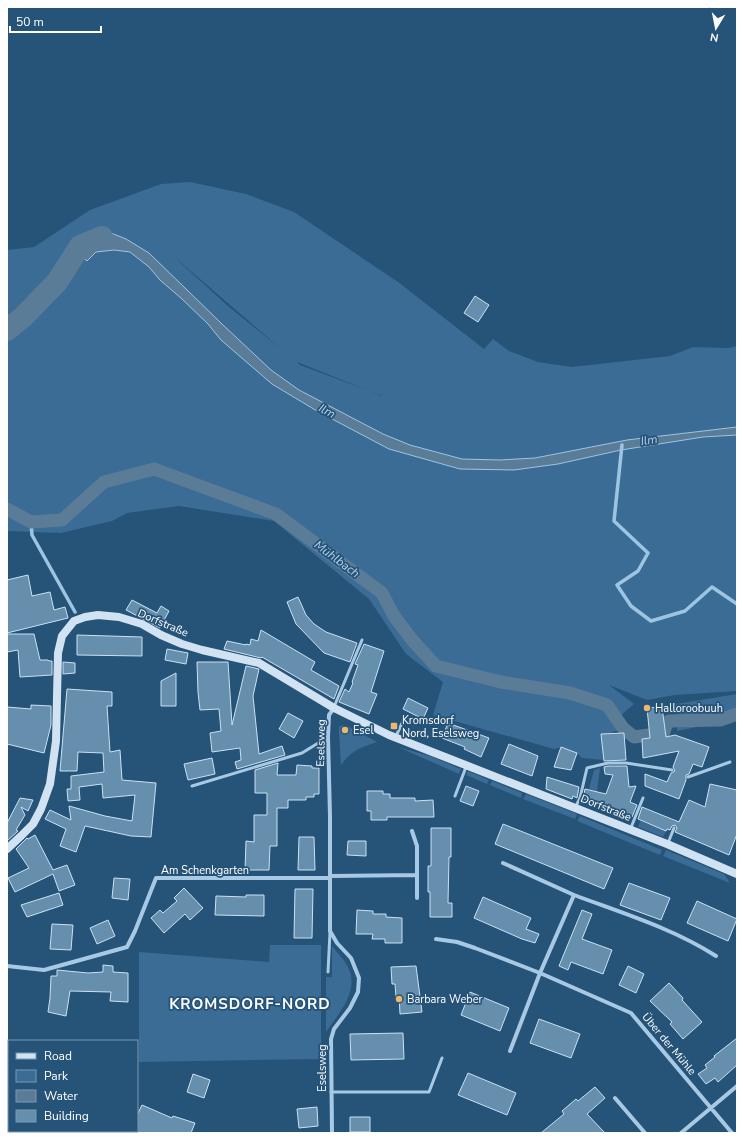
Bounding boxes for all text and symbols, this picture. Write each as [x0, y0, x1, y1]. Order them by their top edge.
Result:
scale bar [10, 8, 101, 34]
north arrow [696, 8, 736, 48]
text: 50 m [16, 14, 44, 30]
text: N [709, 29, 720, 45]
water label: Ilm [316, 400, 338, 422]
water label: Ilm [640, 431, 658, 449]
water label: Mühlbach [311, 537, 363, 581]
street label: Dorfstraße [135, 606, 191, 640]
place label: Halloroobuuh [655, 701, 723, 716]
marker: Halloroobuuh [642, 703, 652, 713]
place label: Kromsdorf Nord, Eselsweg [402, 713, 479, 741]
street label: Eselsweg [313, 719, 329, 767]
marker: Kromsdorf Nord, Eselsweg [389, 721, 399, 731]
place label: Esel [353, 723, 374, 738]
marker: Esel [340, 725, 350, 735]
street label: Dorfstraße [578, 791, 634, 825]
street label: Am Schenkgarten [161, 863, 249, 878]
place label: Barbara Weber [407, 992, 483, 1007]
district label: KROMSDORF-NORD [169, 994, 331, 1014]
marker: Barbara Weber [394, 994, 404, 1004]
street label: Über der Mühle [639, 1010, 700, 1078]
legend [8, 1040, 138, 1132]
street label: Eselsweg [315, 1044, 330, 1092]
text: Road [44, 1048, 72, 1064]
text: Park [44, 1068, 69, 1084]
text: Water [44, 1088, 78, 1104]
text: Building [44, 1108, 89, 1124]

